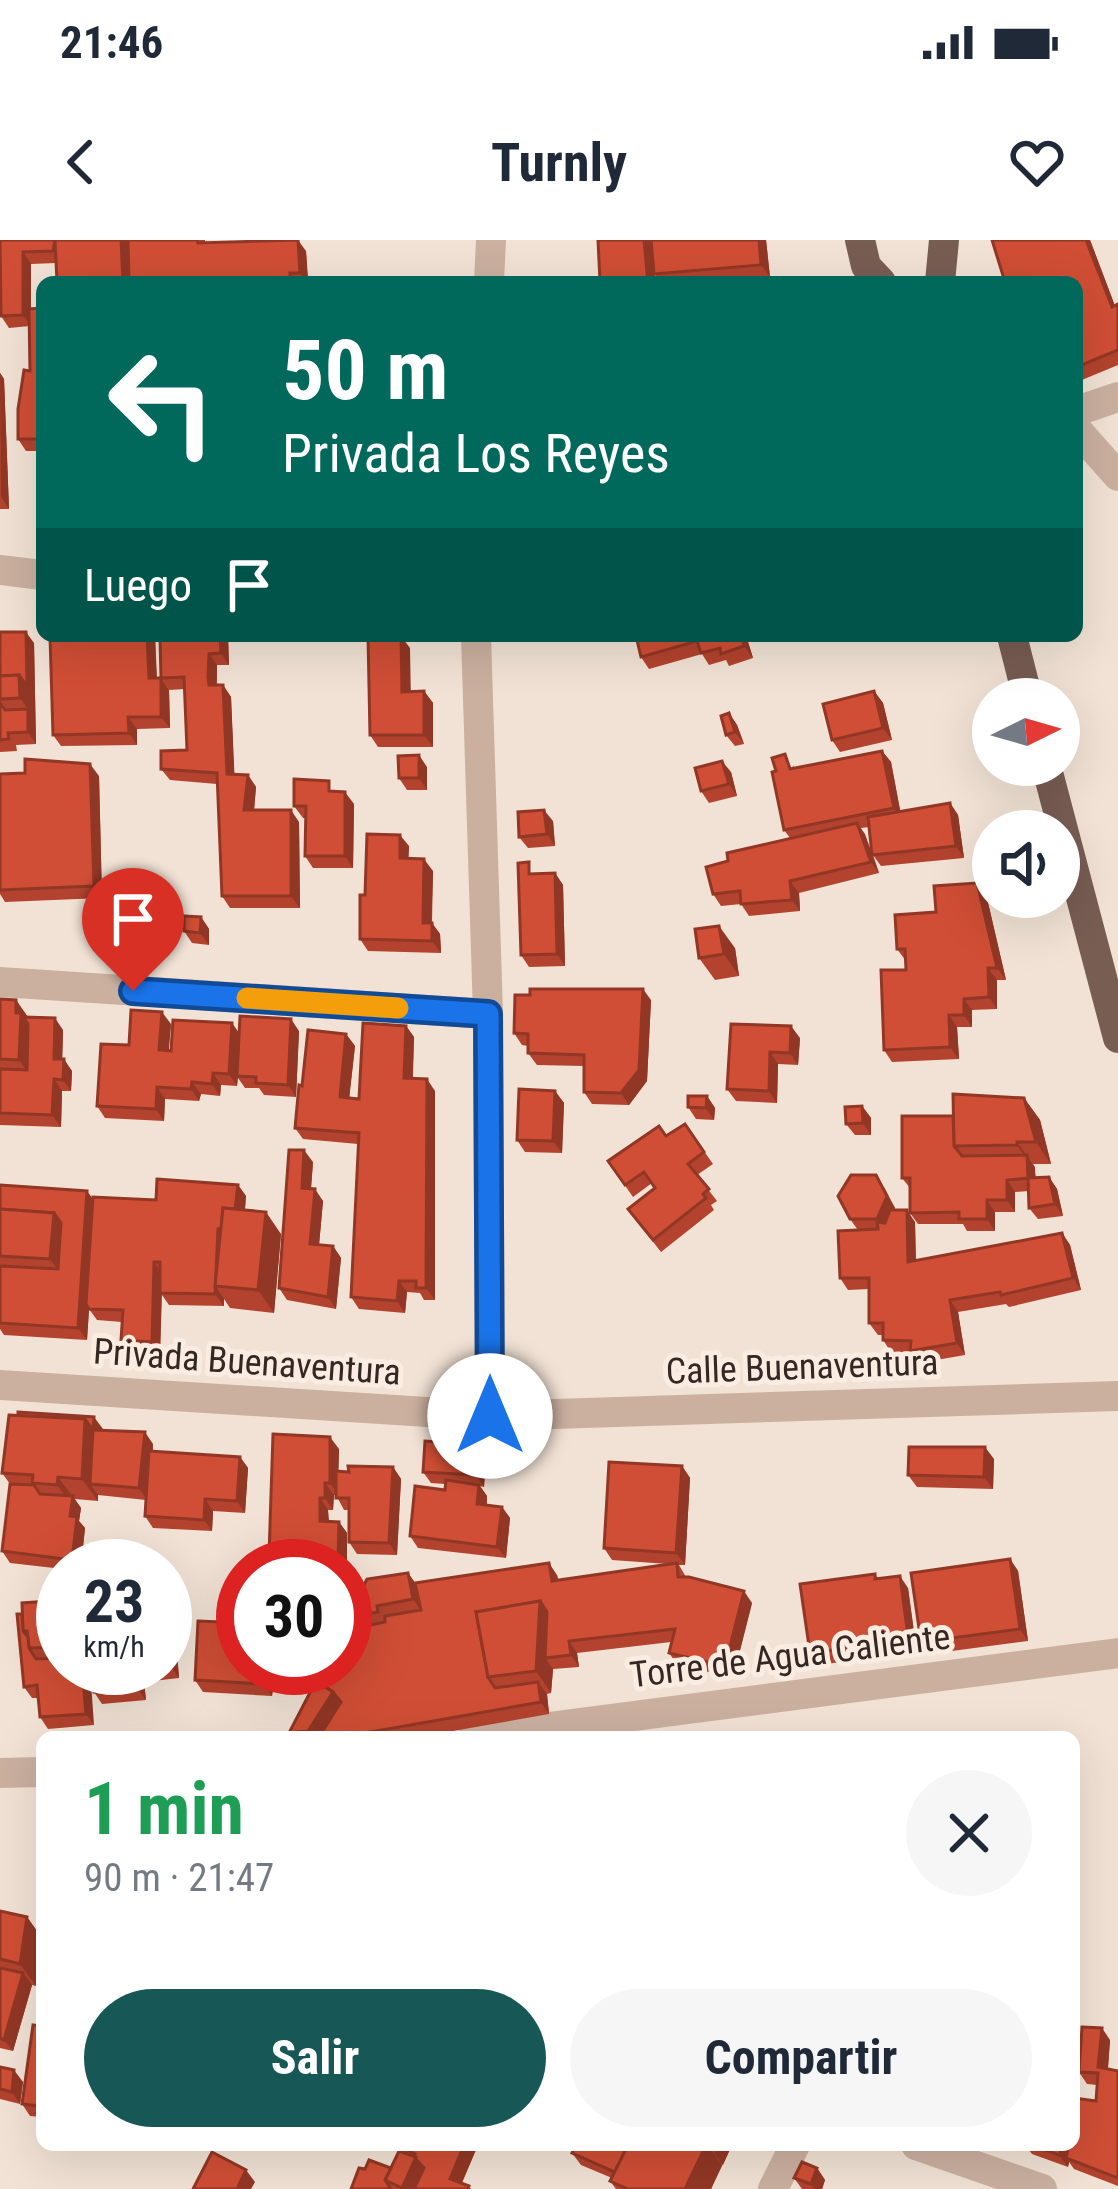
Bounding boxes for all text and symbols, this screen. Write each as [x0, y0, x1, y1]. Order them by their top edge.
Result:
text: 21:46 [60, 16, 163, 69]
icon: back [48, 129, 114, 195]
icon: heart [1004, 129, 1070, 195]
text: Turnly [491, 131, 627, 194]
text: 50 m [282, 321, 449, 420]
icon: left [84, 324, 240, 480]
text: Privada Los Reyes [282, 422, 670, 485]
icon: arrive [216, 552, 282, 618]
text: Luego [84, 559, 192, 612]
north arrow [972, 678, 1080, 786]
map controls [972, 678, 1080, 918]
button: sound [972, 810, 1080, 918]
pin [82, 868, 184, 991]
icon: arrive [100, 886, 166, 952]
street label: Privada Buenaventura [92, 1330, 402, 1394]
street label: Calle Buenaventura [665, 1341, 939, 1393]
position arrow [427, 1353, 553, 1479]
speed limit sign: 30 [216, 1539, 372, 1695]
text: 23 [84, 1566, 144, 1637]
street label: Torre de Agua Caliente [628, 1616, 952, 1696]
text: km/h [83, 1629, 145, 1664]
text: 1 min [84, 1767, 244, 1852]
button: close [906, 1770, 1032, 1896]
text: 90 m · 21:47 [84, 1855, 274, 1901]
button: Salir [84, 1989, 546, 2127]
button: Compartir [570, 1989, 1032, 2127]

